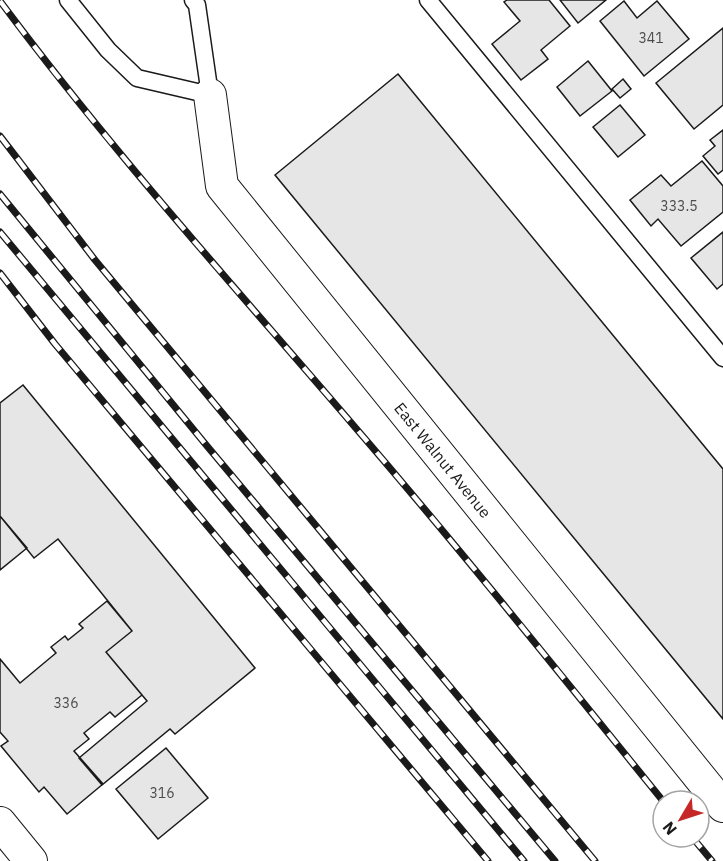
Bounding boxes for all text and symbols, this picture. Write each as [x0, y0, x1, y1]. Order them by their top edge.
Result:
house number: 341 [638, 29, 664, 47]
house number: 333.5 [660, 197, 698, 215]
street label: East Walnut Avenue [390, 398, 496, 522]
house number: 336 [53, 694, 79, 712]
house number: 316 [149, 784, 175, 802]
north arrow [651, 789, 711, 849]
text: N [658, 818, 681, 839]

